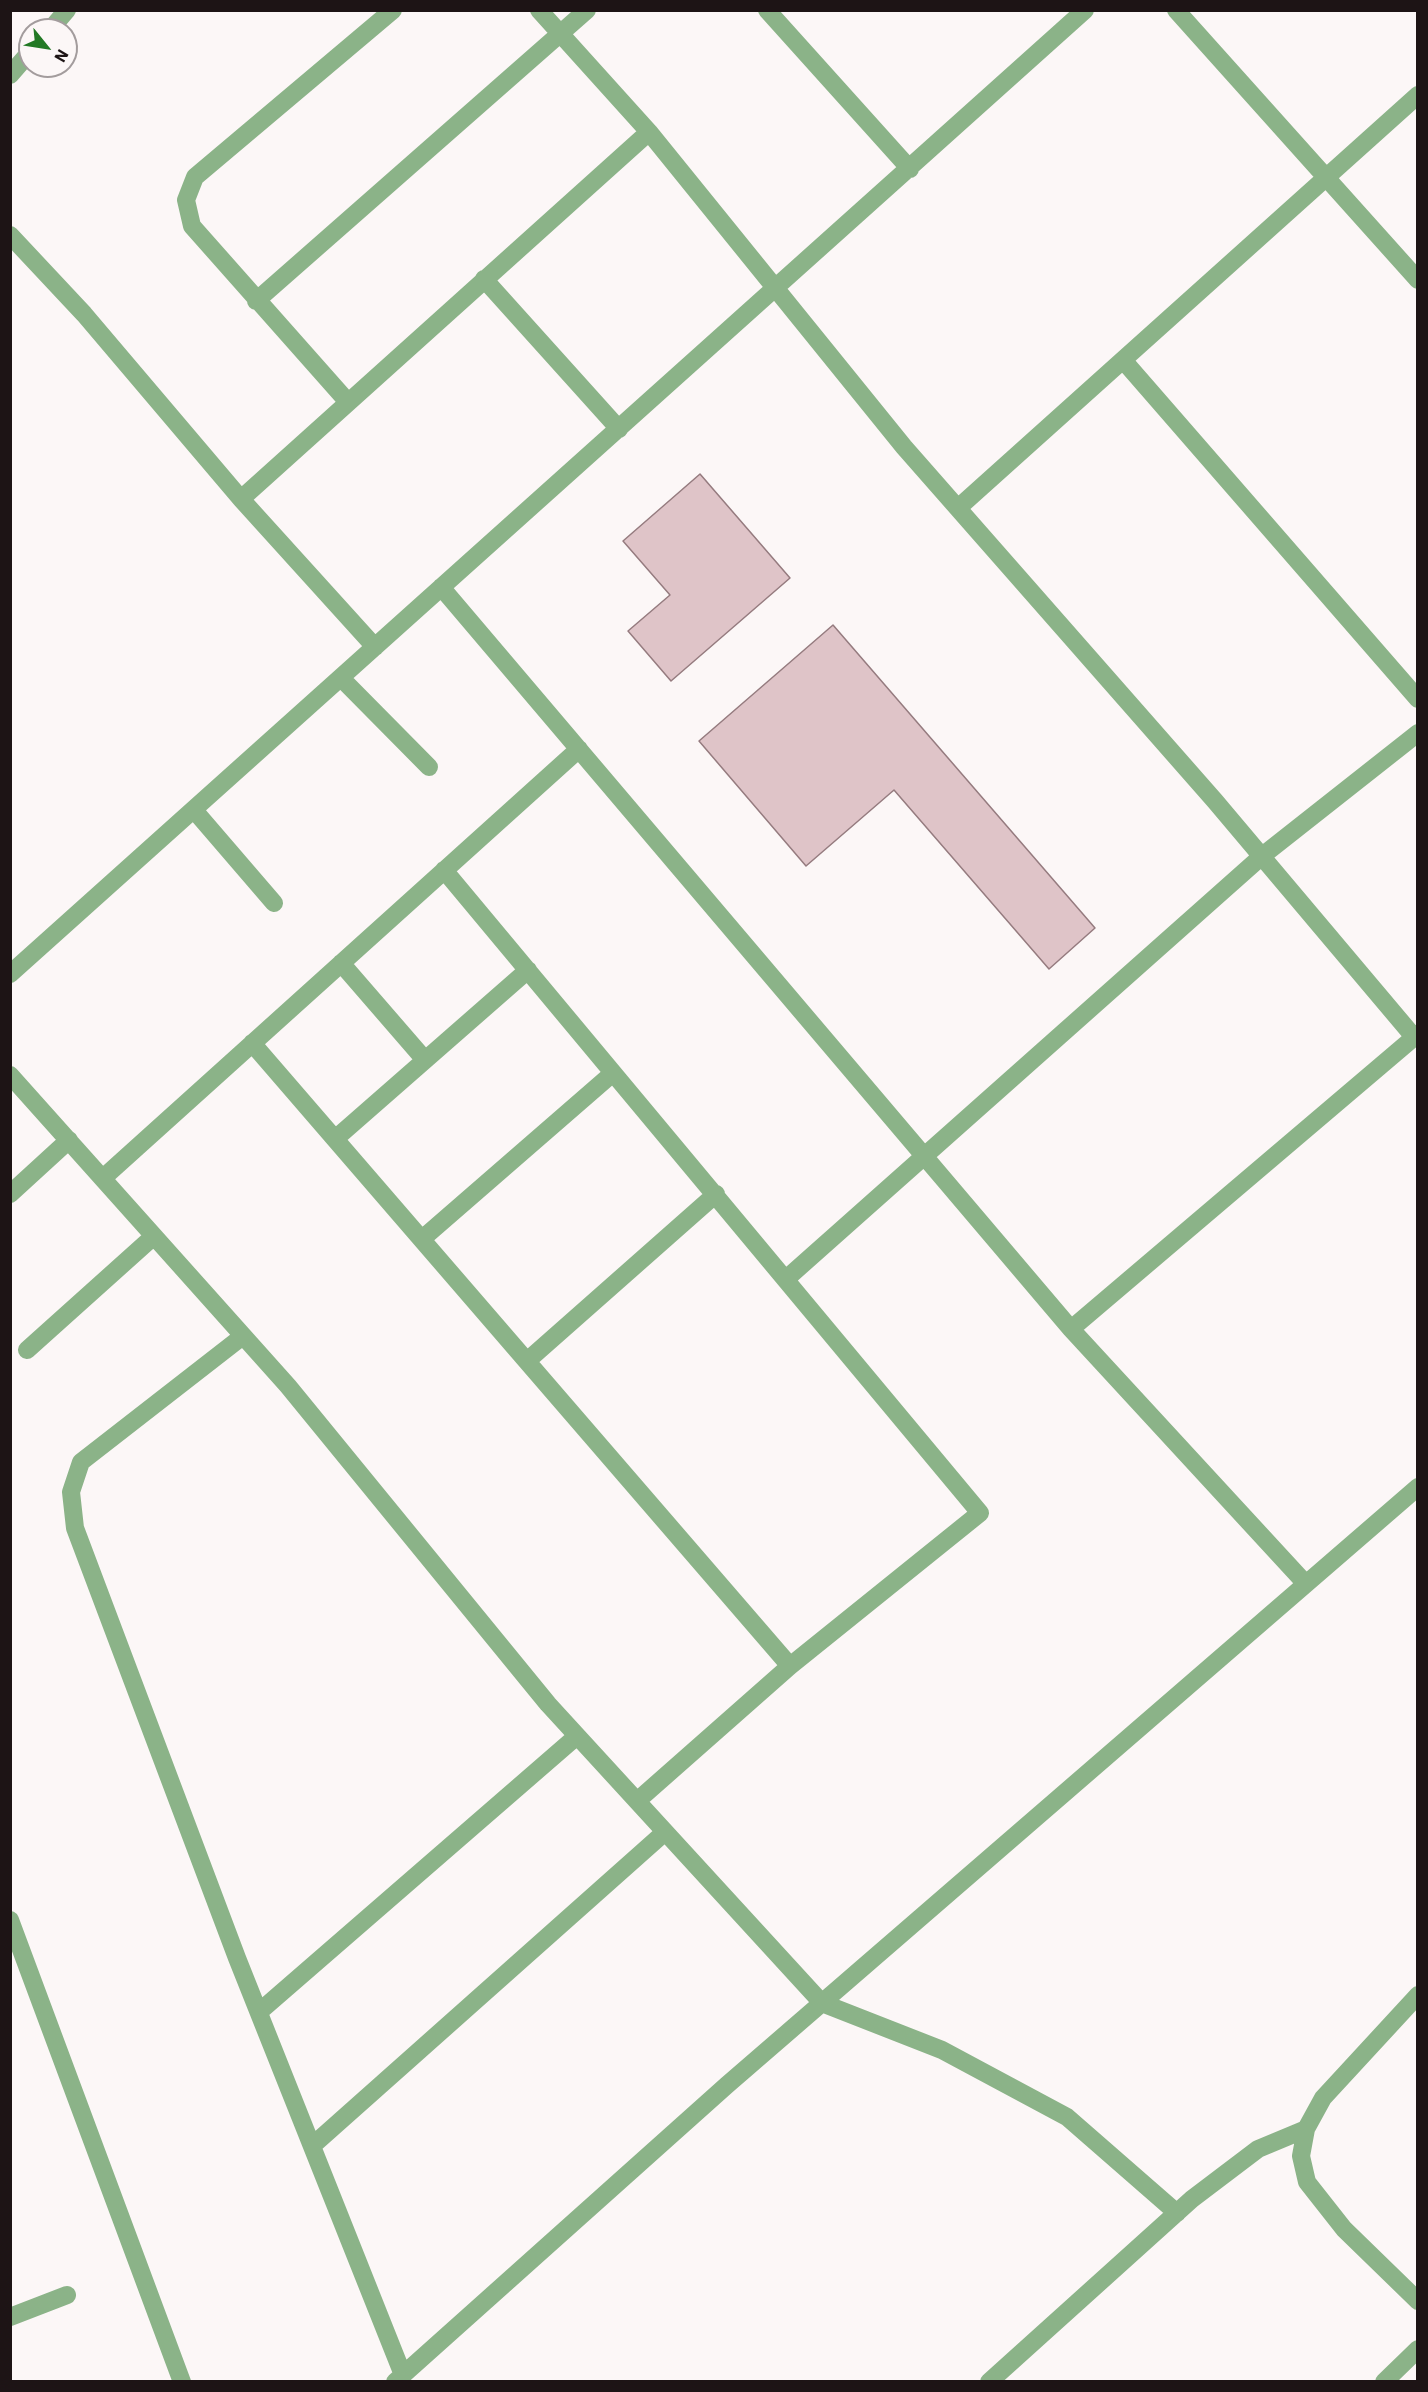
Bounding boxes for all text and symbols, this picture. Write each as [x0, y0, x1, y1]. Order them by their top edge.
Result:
north arrow [18, 18, 78, 78]
text: N [50, 46, 73, 66]

